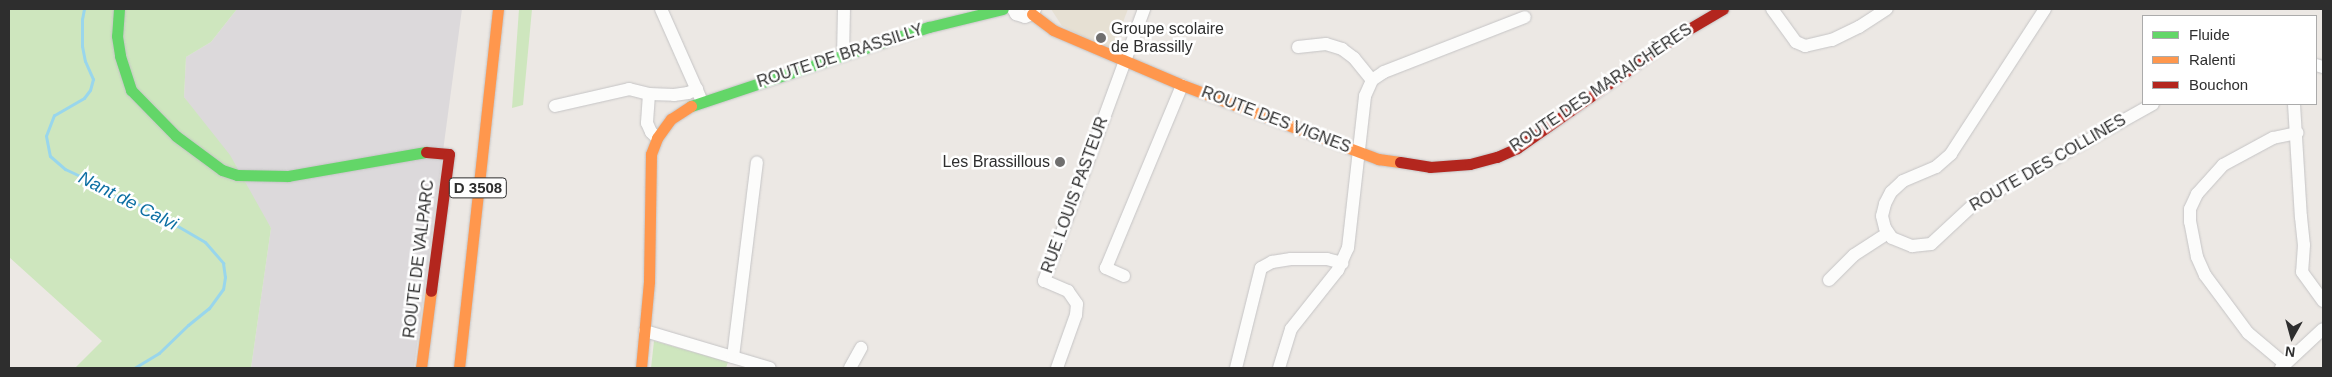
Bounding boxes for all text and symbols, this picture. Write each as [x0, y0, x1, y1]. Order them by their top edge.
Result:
legend [2142, 15, 2317, 105]
place label: Groupe scolaire de Brassilly [1111, 19, 1224, 57]
street label: ROUTE DE BRASSILLY [755, 20, 925, 92]
street label: ROUTE DES MARAICHÈRES [1506, 20, 1696, 156]
text: Fluide [2189, 26, 2230, 43]
marker: Groupe scolaire de Brassilly [1095, 32, 1107, 44]
text: Ralenti [2189, 51, 2236, 68]
text: Bouchon [2189, 76, 2248, 93]
street label: ROUTE DES VIGNES [1199, 83, 1353, 157]
street label: ROUTE DES COLLINES [1967, 110, 2129, 216]
street label: RUE LOUIS PASTEUR [1038, 114, 1112, 276]
place label: Les Brassillous [942, 152, 1050, 172]
marker: Les Brassillous [1054, 156, 1066, 168]
water label: Nant de Calvi [75, 167, 181, 235]
road number: D 3508 [448, 176, 508, 200]
street label: ROUTE DE VALPARC [400, 179, 438, 339]
north arrow [2267, 312, 2317, 362]
text: N [2284, 343, 2296, 360]

